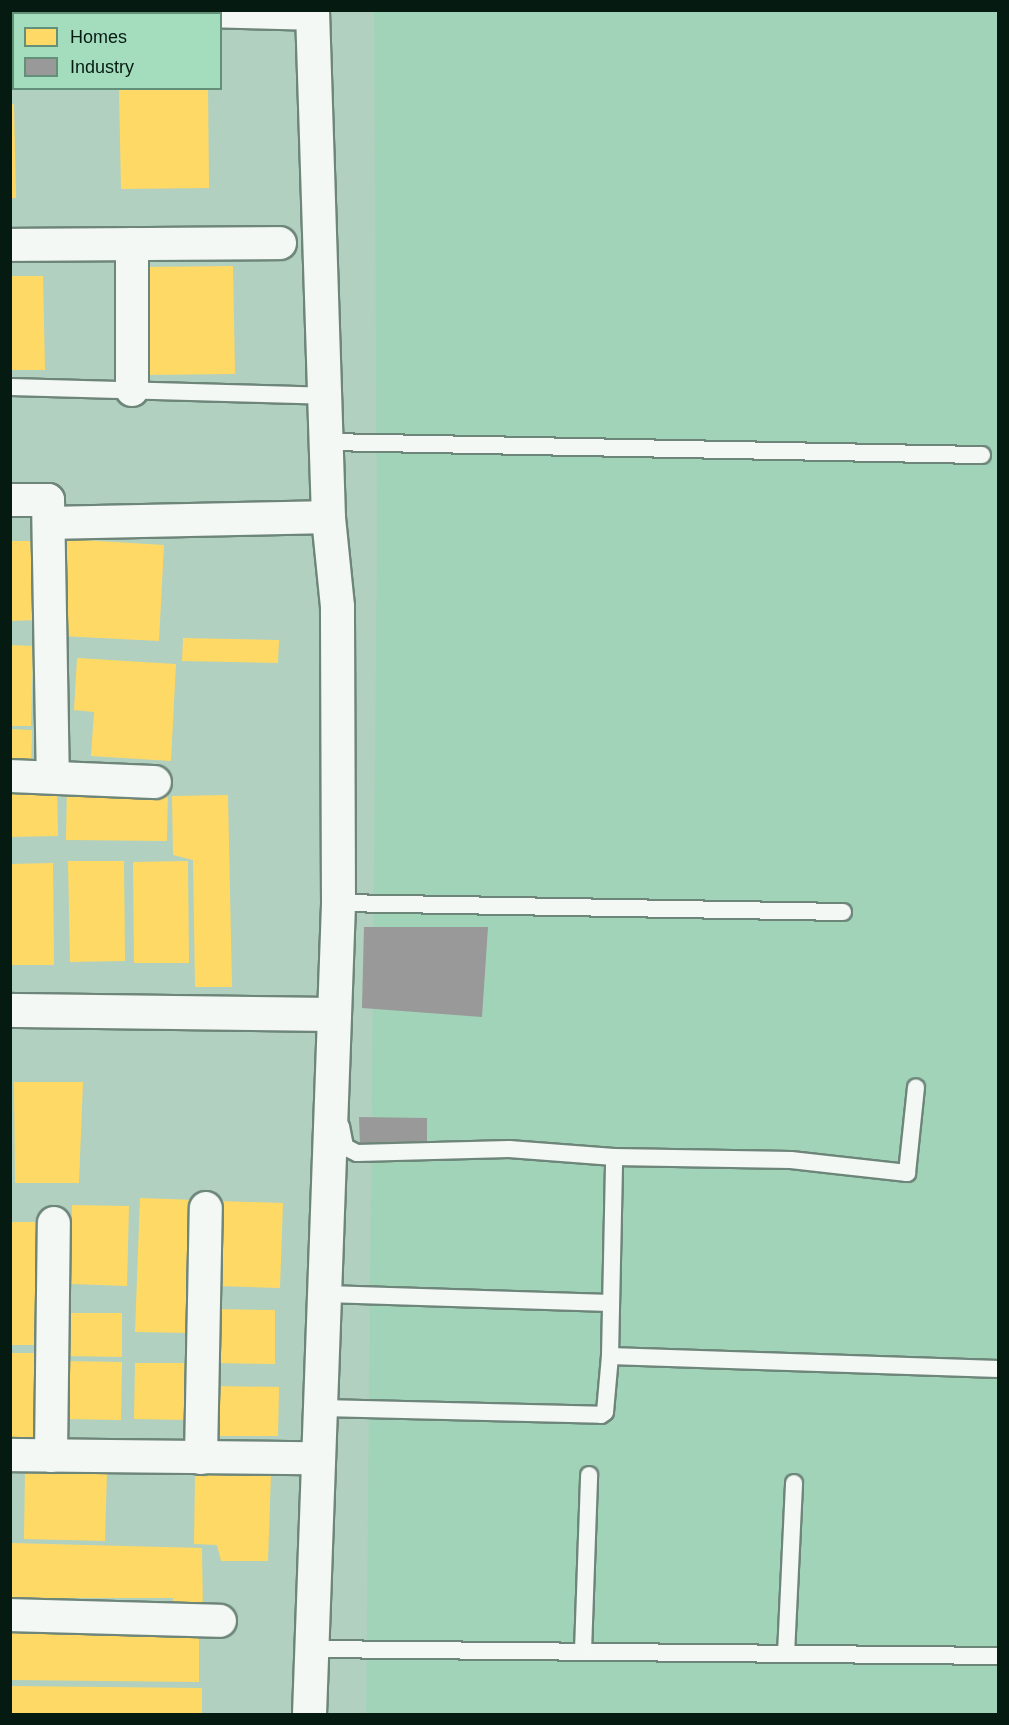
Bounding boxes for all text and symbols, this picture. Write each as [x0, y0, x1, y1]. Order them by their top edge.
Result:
legend [12, 12, 222, 90]
text: Homes [70, 27, 127, 47]
text: Industry [70, 57, 134, 77]

